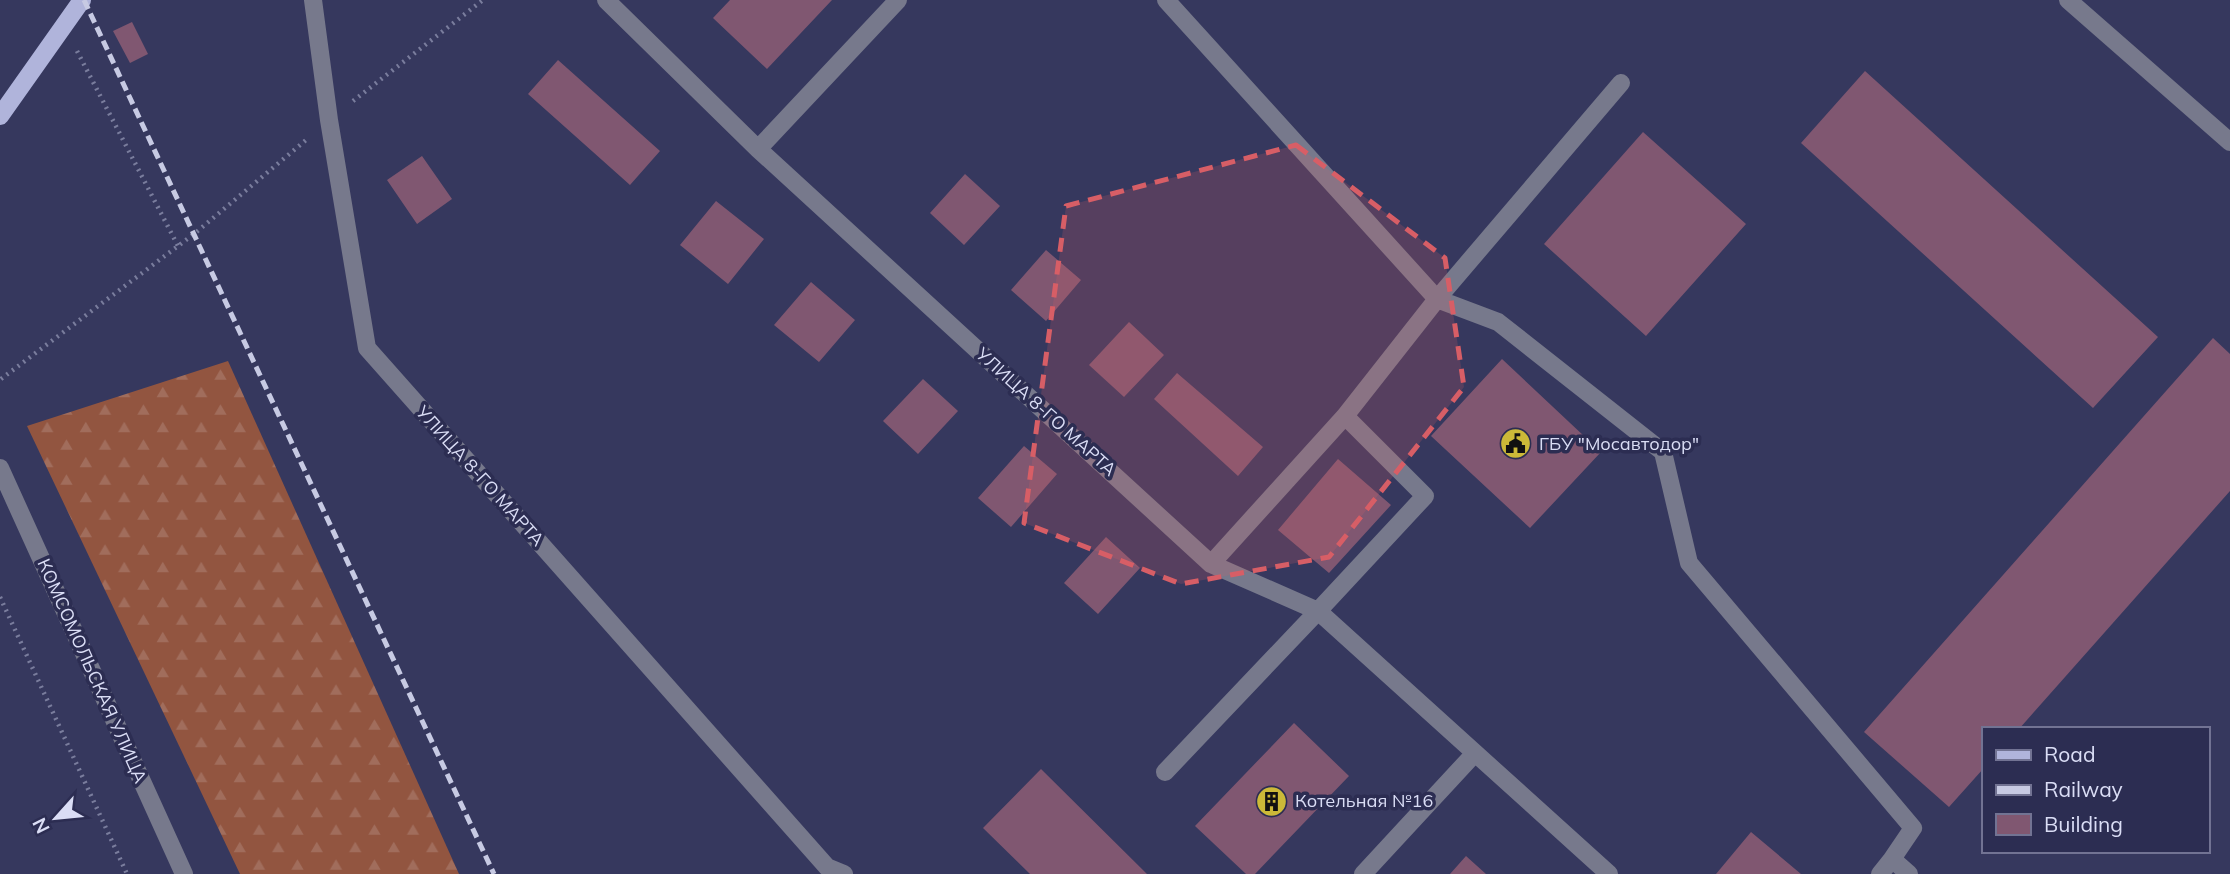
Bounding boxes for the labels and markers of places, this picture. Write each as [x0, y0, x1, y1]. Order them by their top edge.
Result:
public building icon: ГБУ "Мосавтодор" [1499, 427, 1533, 461]
place label: ГБУ "Мосавтодор" [1539, 432, 1699, 455]
building icon: Котельная №16 [1255, 784, 1289, 818]
place label: Котельная №16 [1295, 789, 1433, 812]

